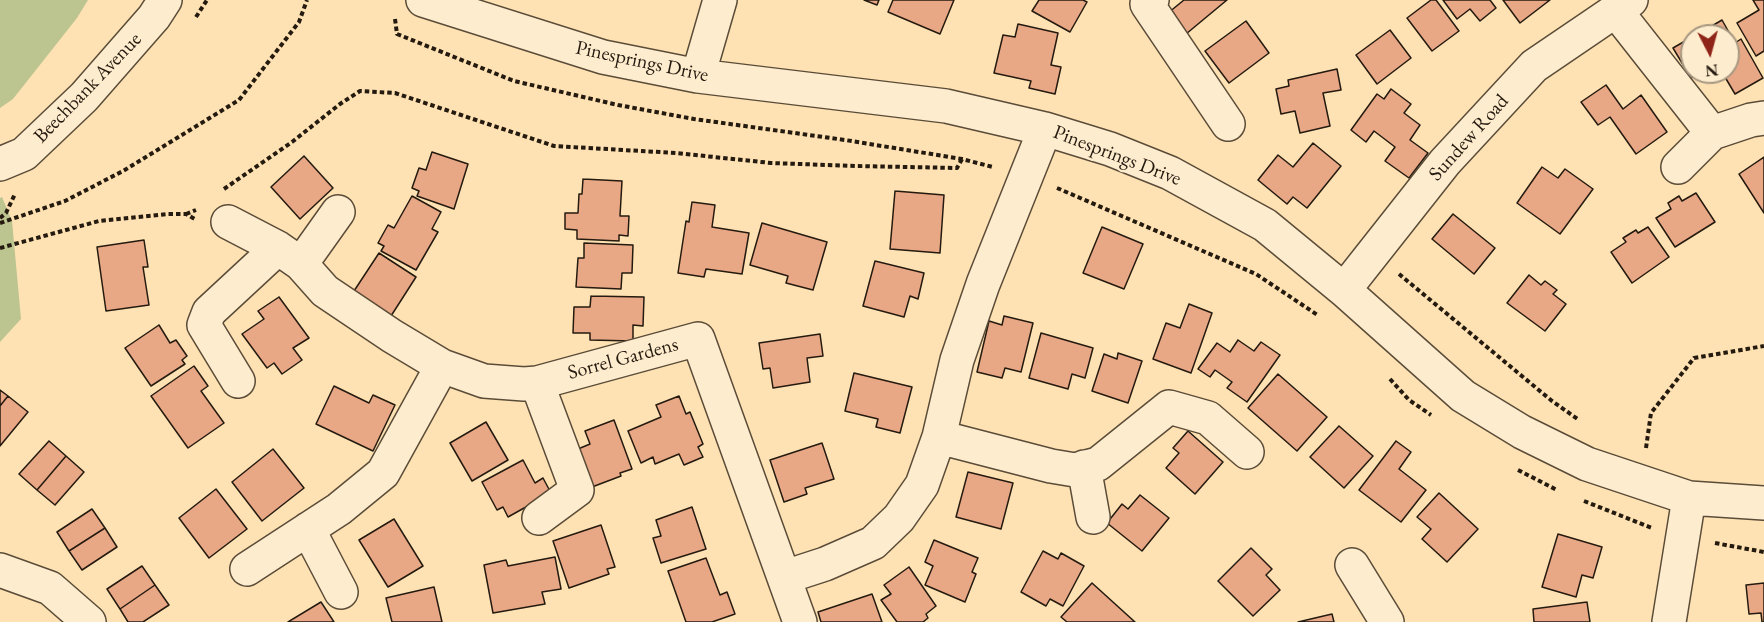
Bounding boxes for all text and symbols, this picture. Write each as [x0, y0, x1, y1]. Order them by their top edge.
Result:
north arrow [1680, 24, 1740, 84]
street label: Beechbank Avenue [29, 28, 147, 148]
street label: Pinesprings Drive [573, 36, 711, 88]
text: N [1704, 59, 1719, 82]
street label: Sundew Road [1424, 90, 1514, 186]
street label: Pinesprings Drive [1050, 121, 1184, 191]
street label: Sorrel Gardens [565, 333, 681, 385]

